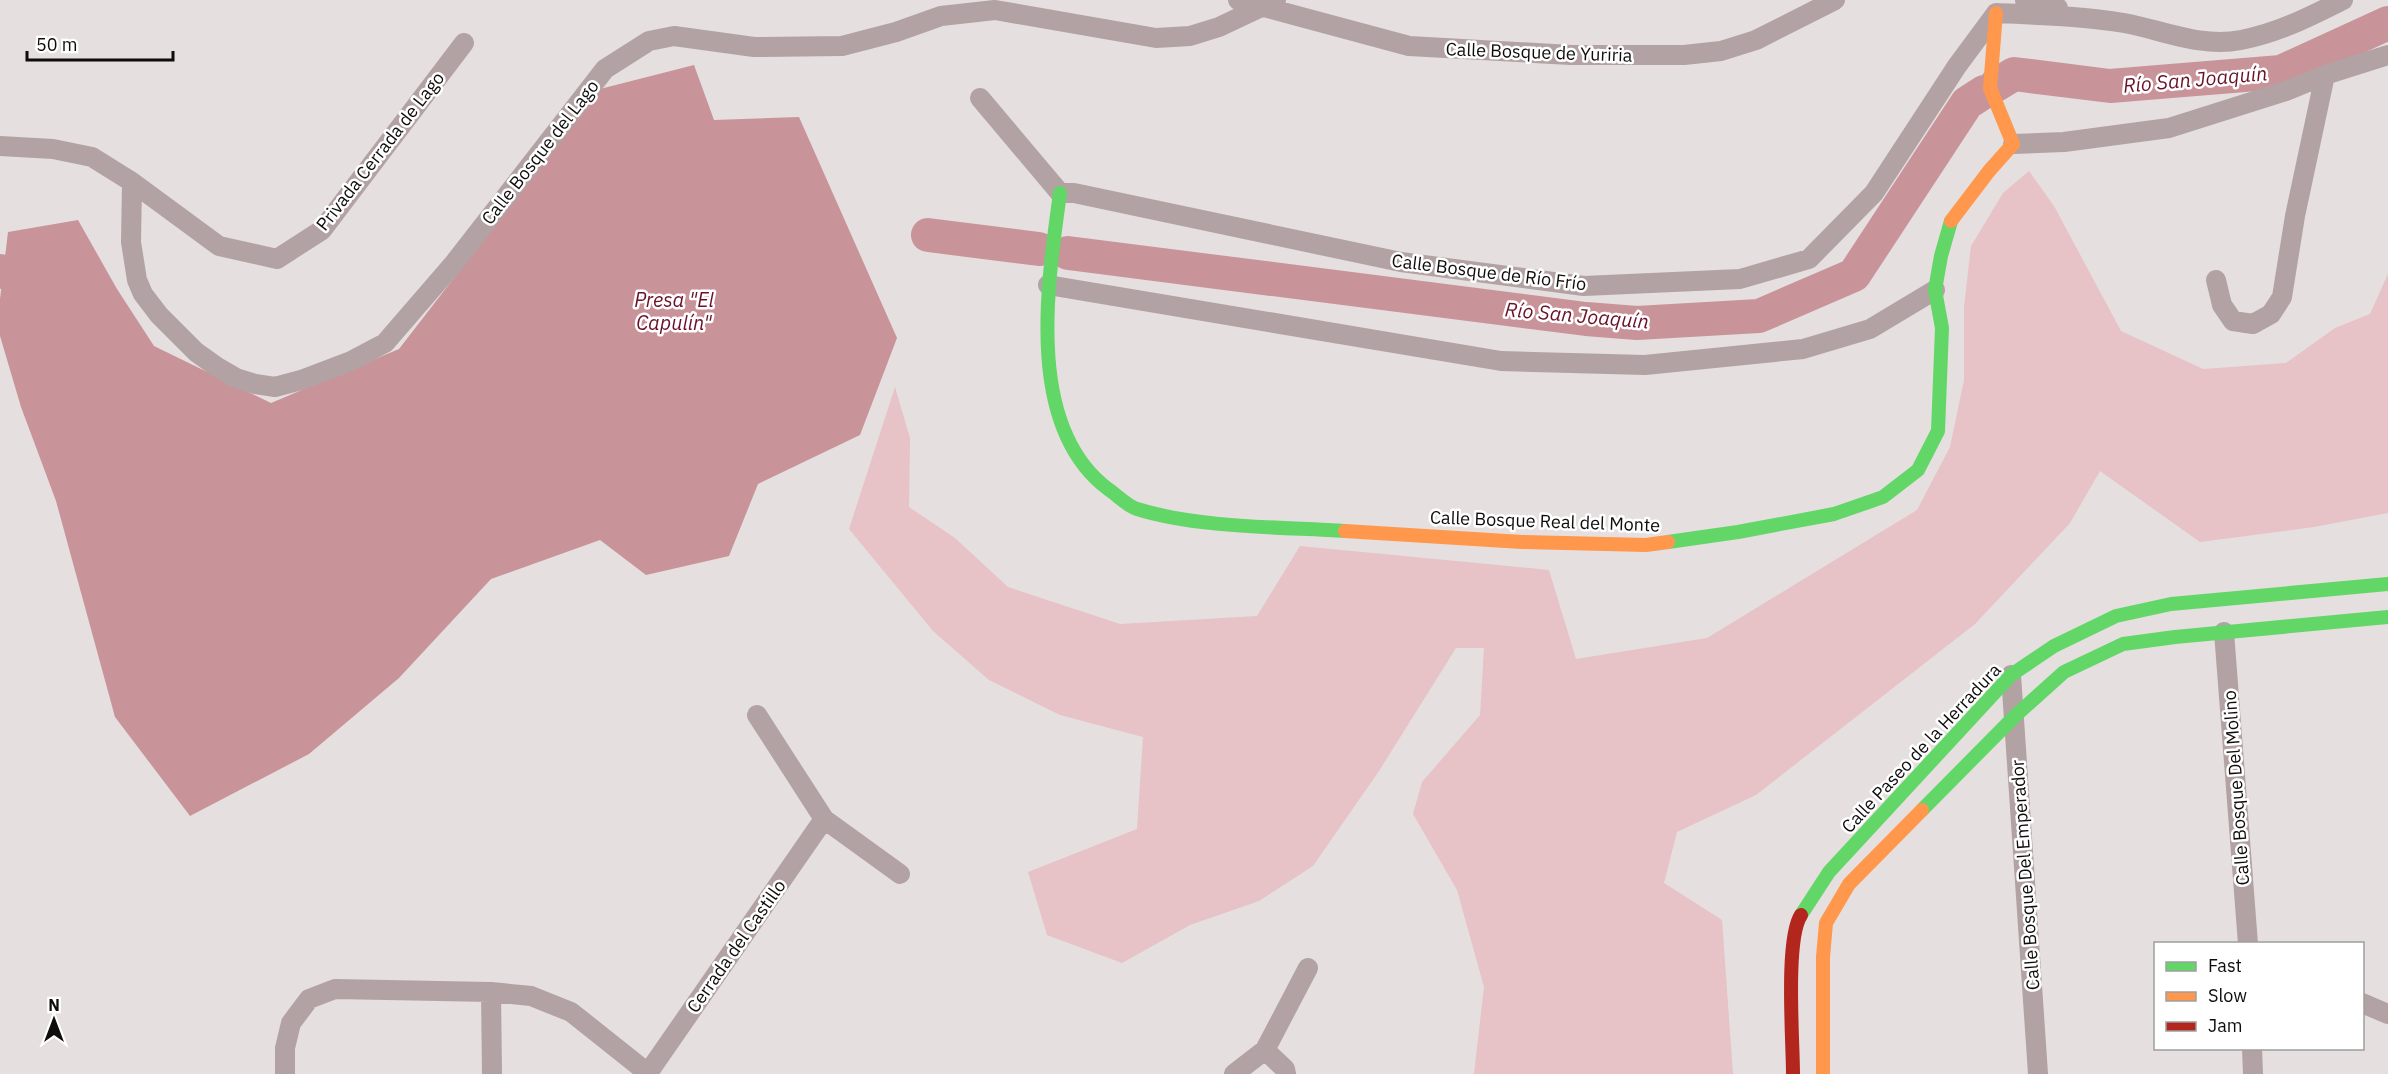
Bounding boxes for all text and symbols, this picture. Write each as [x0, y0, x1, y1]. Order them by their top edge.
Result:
scale bar [27, 24, 172, 62]
text: 50 m [36, 33, 78, 56]
street label: Calle Bosque de Yuriria [1445, 37, 1633, 67]
water label: Río San Joaquín [2122, 59, 2268, 99]
street label: Privada Cerrada de Lago [311, 67, 449, 235]
street label: Calle Bosque del Lago [476, 75, 604, 229]
street label: Calle Bosque de Río Frío [1390, 249, 1588, 295]
water label: Presa "El Capulín" [634, 286, 714, 336]
water label: Río San Joaquín [1504, 295, 1650, 335]
street label: Calle Bosque Real del Monte [1429, 505, 1661, 537]
street label: Calle Paseo de la Herradura [1836, 658, 2006, 838]
street label: Calle Bosque Del Molino [2218, 690, 2254, 886]
street label: Calle Bosque Del Emperador [2005, 759, 2045, 991]
street label: Cerrada del Castillo [681, 875, 791, 1017]
legend [2154, 942, 2364, 1050]
text: Fast [2208, 954, 2242, 977]
text: Slow [2208, 984, 2247, 1007]
north arrow [24, 990, 84, 1050]
text: N [48, 995, 60, 1015]
text: Jam [2208, 1014, 2243, 1037]

